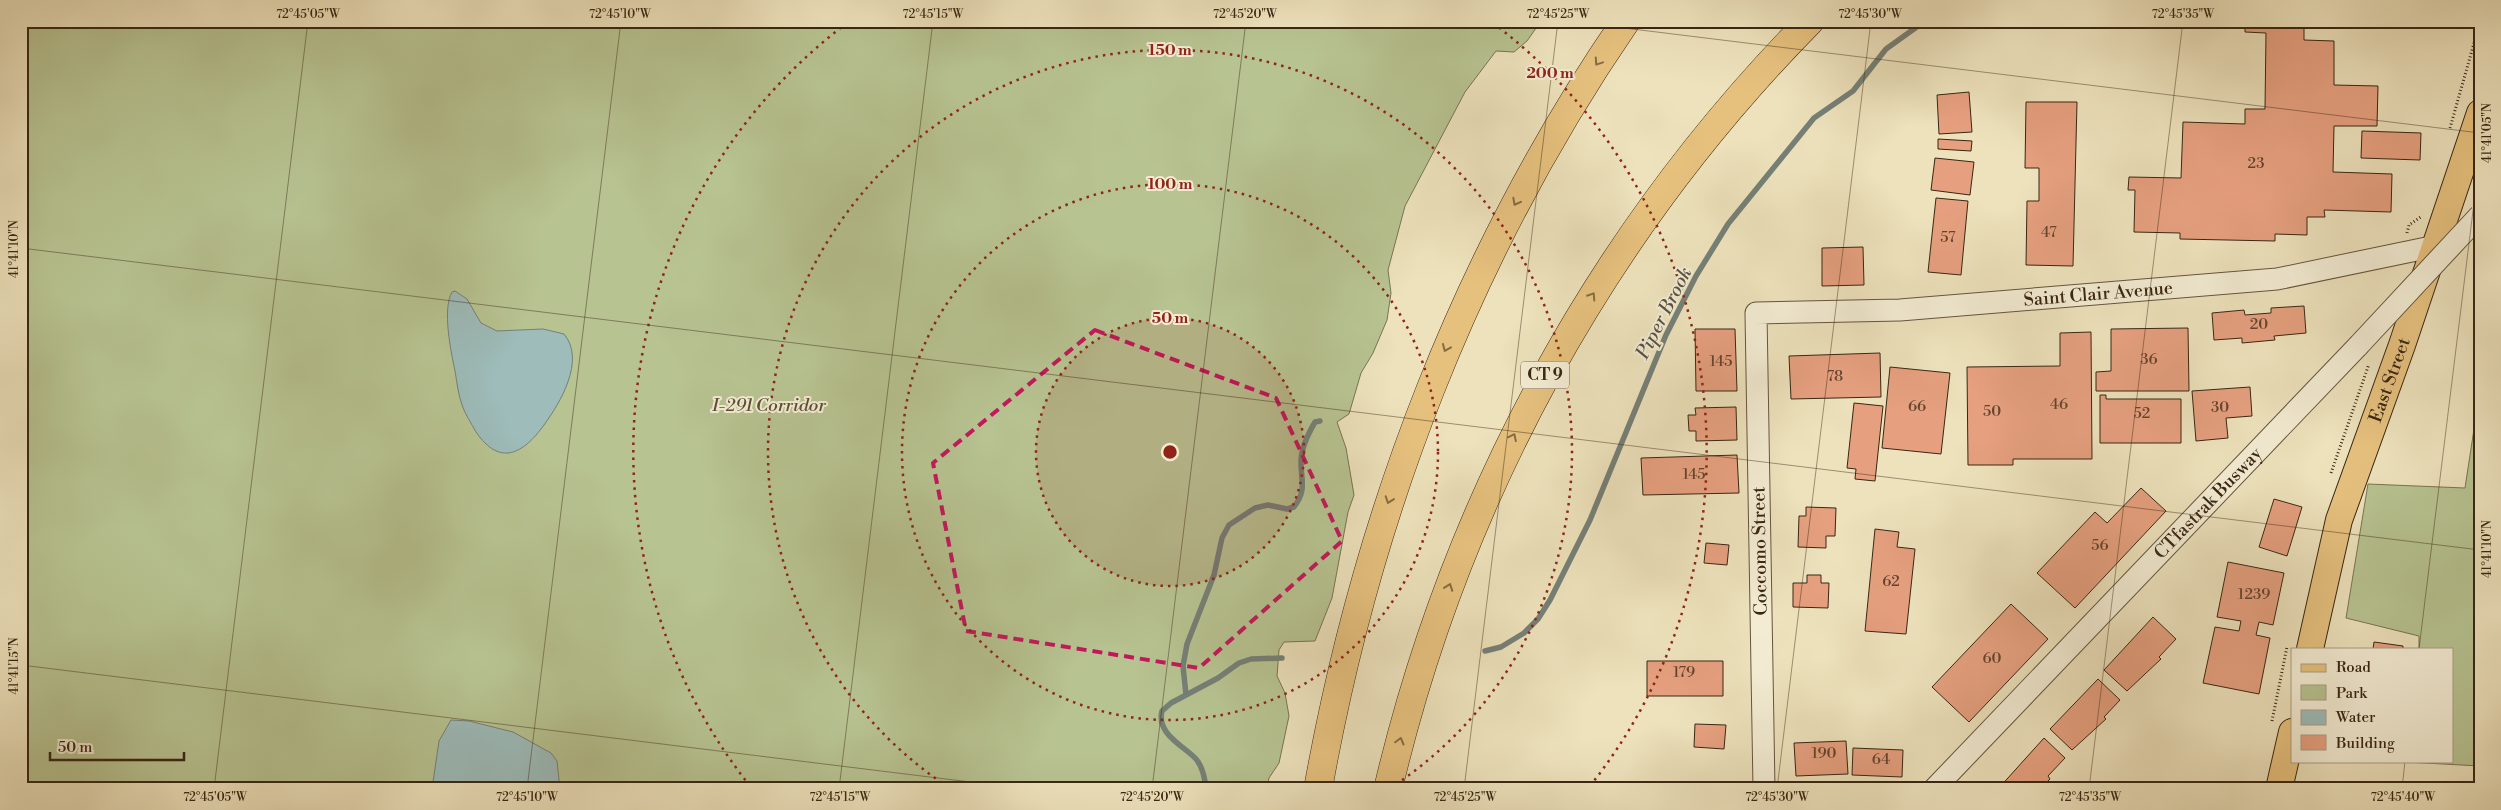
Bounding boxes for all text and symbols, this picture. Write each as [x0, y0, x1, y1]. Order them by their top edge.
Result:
text: 72°45'05"W [276, 7, 341, 22]
text: 72°45'10"W [589, 7, 652, 22]
text: 72°45'15"W [903, 7, 965, 22]
text: 72°45'20"W [1213, 7, 1278, 22]
text: 72°45'25"W [1527, 7, 1590, 22]
text: 72°45'30"W [1838, 7, 1903, 22]
text: 72°45'35"W [2152, 7, 2215, 22]
text: 150 m [1148, 41, 1192, 60]
one-way arrow [1595, 56, 1604, 65]
text: 200 m [1526, 64, 1574, 83]
text: 41°41'05"N [2480, 103, 2495, 163]
house number: 23 [2248, 154, 2264, 173]
text: 100 m [1148, 175, 1193, 194]
one-way arrow [1512, 196, 1522, 205]
text: 41°41'10"N [7, 220, 22, 278]
house number: 47 [2041, 223, 2057, 242]
house number: 57 [1940, 228, 1956, 247]
water label: Piper Brook [1630, 263, 1697, 364]
street label: Saint Clair Avenue [2023, 276, 2174, 311]
one-way arrow [1586, 292, 1596, 301]
text: 50 m [1152, 309, 1188, 328]
house number: 20 [2250, 315, 2268, 334]
street label: East Street [2364, 334, 2415, 426]
one-way arrow [1442, 343, 1452, 352]
house number: 36 [2140, 350, 2158, 369]
house number: 145 [1709, 352, 1733, 371]
road number: CT 9 [1521, 362, 1569, 388]
house number: 78 [1827, 367, 1843, 386]
park label: I-291 Corridor [711, 394, 826, 417]
house number: 46 [2050, 395, 2068, 414]
house number: 66 [1908, 397, 1926, 416]
house number: 30 [2211, 398, 2229, 417]
house number: 50 [1983, 402, 2001, 421]
house number: 52 [2134, 404, 2150, 423]
one-way arrow [1507, 434, 1517, 443]
street label: CTfastrak Busway [2149, 442, 2267, 564]
centre of rings [1161, 443, 1179, 461]
house number: 145 [1682, 465, 1706, 484]
street label: Coccomo Street [1747, 486, 1773, 616]
one-way arrow [1385, 496, 1395, 504]
text: 41°41'10"N [2480, 520, 2495, 578]
house number: 56 [2091, 536, 2109, 555]
house number: 62 [1882, 572, 1900, 591]
one-way arrow [1443, 583, 1453, 591]
house number: 1239 [2238, 585, 2270, 604]
text: 41°41'15"N [7, 637, 22, 695]
legend [2291, 648, 2454, 762]
house number: 60 [1982, 649, 2002, 668]
text: Road [2336, 658, 2371, 677]
house number: 179 [1673, 663, 1695, 682]
text: Park [2336, 684, 2368, 703]
text: Water [2335, 708, 2376, 727]
scale bar [50, 730, 184, 762]
text: Building [2335, 734, 2395, 753]
one-way arrow [1394, 737, 1405, 746]
text: 50 m [58, 738, 92, 757]
house number: 190 [1812, 744, 1837, 763]
house number: 64 [1872, 750, 1890, 769]
text: 72°45'05"W [183, 790, 248, 805]
text: 72°45'10"W [496, 790, 559, 805]
text: 72°45'15"W [810, 790, 872, 805]
text: 72°45'20"W [1120, 790, 1185, 805]
text: 72°45'25"W [1434, 790, 1497, 805]
text: 72°45'30"W [1745, 790, 1810, 805]
text: 72°45'35"W [2059, 790, 2122, 805]
text: 72°45'40"W [2371, 790, 2436, 805]

